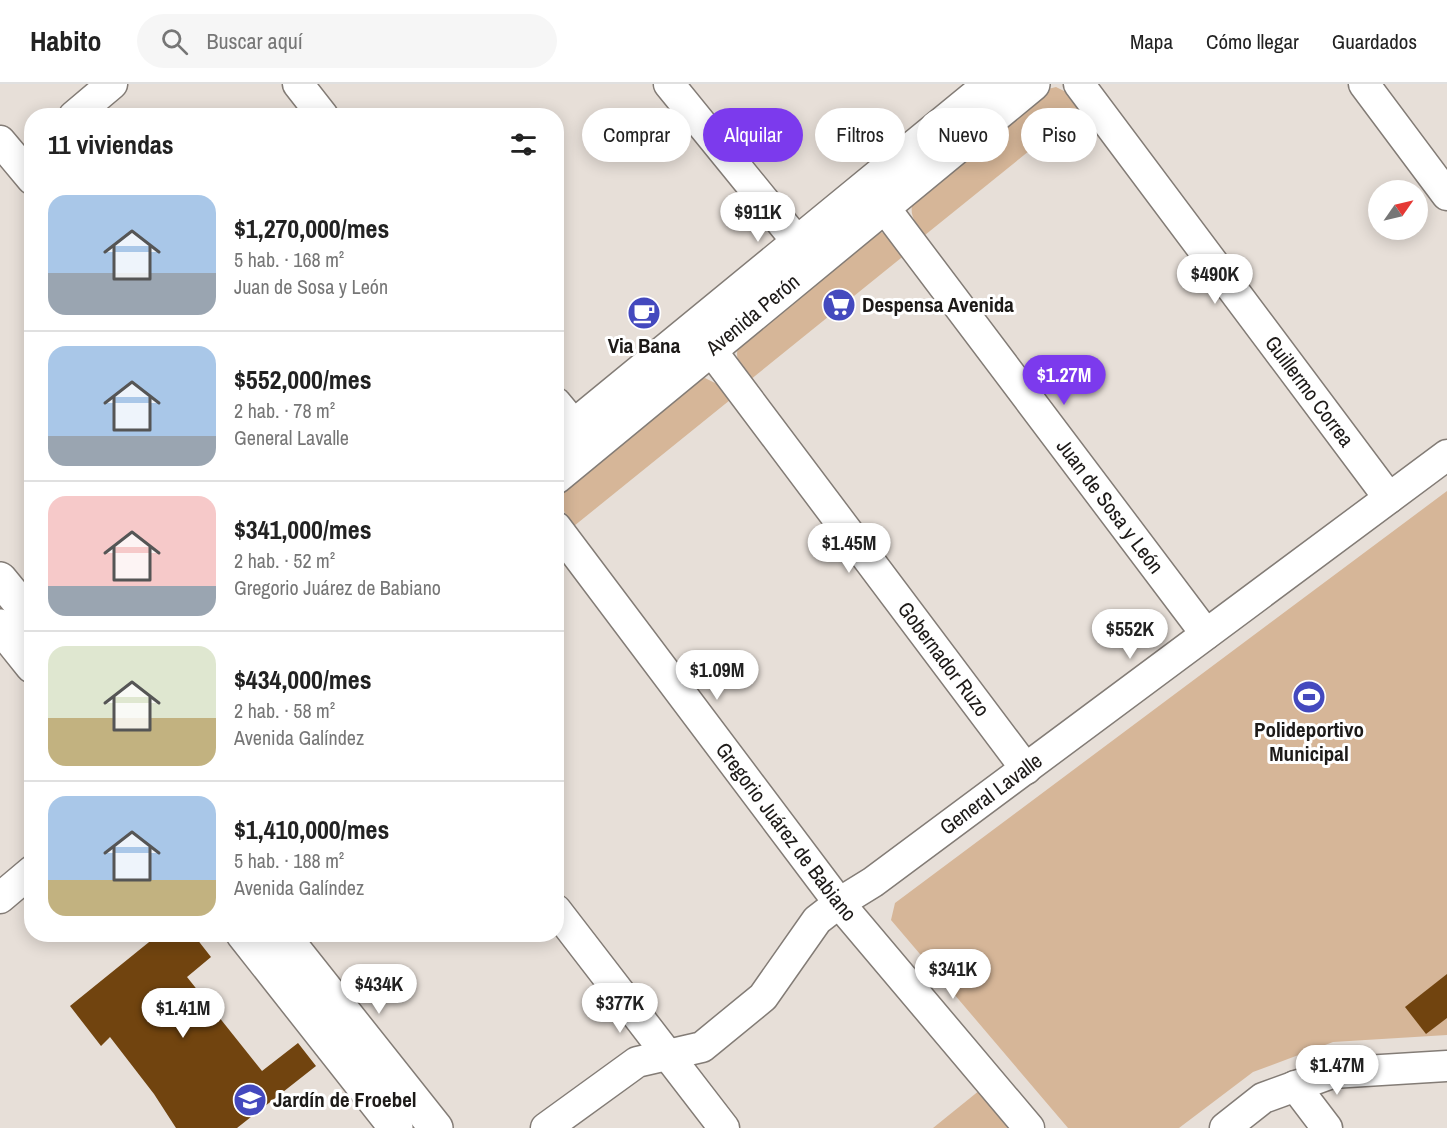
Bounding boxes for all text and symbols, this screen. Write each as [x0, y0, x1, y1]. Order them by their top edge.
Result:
search box [137, 14, 557, 68]
text: Habito [30, 22, 101, 60]
icon: search [158, 25, 191, 58]
text: Buscar aquí [206, 26, 303, 56]
text: Mapa [1130, 27, 1173, 56]
text: Cómo llegar [1206, 27, 1299, 56]
text: Guardados [1332, 27, 1417, 56]
chip: Comprar [582, 108, 691, 162]
chip: Alquilar [703, 108, 803, 162]
chip: Filtros [815, 108, 905, 162]
chip: Nuevo [917, 108, 1009, 162]
chip: Piso [1021, 108, 1097, 162]
text: 11 viviendas [48, 127, 174, 162]
icon: filters [507, 128, 540, 161]
north arrow [1368, 180, 1428, 240]
map controls [1368, 180, 1428, 240]
pin: $911K [716, 192, 800, 243]
text: $911K [734, 198, 782, 225]
text: $1,270,000/mes [234, 211, 389, 246]
icon: home [96, 219, 168, 291]
text: 5 hab. · 168 m² [234, 246, 344, 273]
pin: $490K [1173, 254, 1257, 305]
text: $490K [1191, 260, 1239, 287]
street label: Avenida Perón [699, 267, 806, 362]
text: Juan de Sosa y León [234, 273, 388, 300]
supermarket icon: Despensa Avenida [821, 287, 857, 323]
place label: Despensa Avenida [862, 290, 1014, 319]
cafe icon: Via Bana [626, 295, 662, 331]
street label: Guillermo Correa [1258, 330, 1361, 453]
place label: Via Bana [608, 331, 681, 360]
pin: $1.27M [1015, 355, 1113, 406]
text: $1.27M [1037, 361, 1091, 388]
text: $552,000/mes [234, 362, 372, 397]
icon: home [96, 370, 168, 442]
text: 2 hab. · 78 m² [234, 397, 335, 424]
text: General Lavalle [234, 424, 349, 451]
street label: Juan de Sosa y León [1050, 433, 1171, 579]
text: $341,000/mes [234, 512, 372, 547]
icon: home [96, 520, 168, 592]
pin: $1.45M [800, 523, 898, 574]
text: $1.45M [822, 529, 876, 556]
text: 2 hab. · 52 m² [234, 547, 335, 574]
text: Gregorio Juárez de Babiano [234, 574, 441, 601]
street label: Gobernador Ruzo [891, 596, 997, 722]
pin: $552K [1088, 609, 1172, 660]
text: $552K [1106, 615, 1154, 642]
pin: $1.09M [668, 650, 766, 701]
text: $1.09M [690, 656, 744, 683]
text: $434,000/mes [234, 662, 372, 697]
icon: home [96, 670, 168, 742]
sports icon: Polideportivo Municipal [1291, 679, 1327, 715]
text: 2 hab. · 58 m² [234, 697, 335, 724]
place label: Polideportivo Municipal [1254, 715, 1364, 768]
text: Avenida Galíndez [234, 724, 364, 751]
street label: Gregorio Juárez de Babiano [709, 736, 863, 927]
street label: General Lavalle [934, 746, 1048, 841]
text: $1,410,000/mes [234, 812, 389, 847]
icon: home [96, 820, 168, 892]
text: 5 hab. · 188 m² [234, 847, 344, 874]
text: Avenida Galíndez [234, 874, 364, 901]
pin: $341K [911, 949, 995, 1000]
text: $341K [929, 955, 977, 982]
pin: $434K [337, 964, 421, 1015]
text: $434K [355, 970, 403, 997]
pin: $377K [578, 983, 662, 1034]
pin: $1.41M [134, 988, 232, 1039]
text: $377K [596, 989, 644, 1016]
text: $1.41M [156, 994, 210, 1021]
pin: $1.47M [1288, 1045, 1386, 1096]
text: $1.47M [1310, 1051, 1364, 1078]
school or university icon: Jardín de Froebel [232, 1082, 268, 1118]
place label: Jardín de Froebel [273, 1085, 417, 1114]

